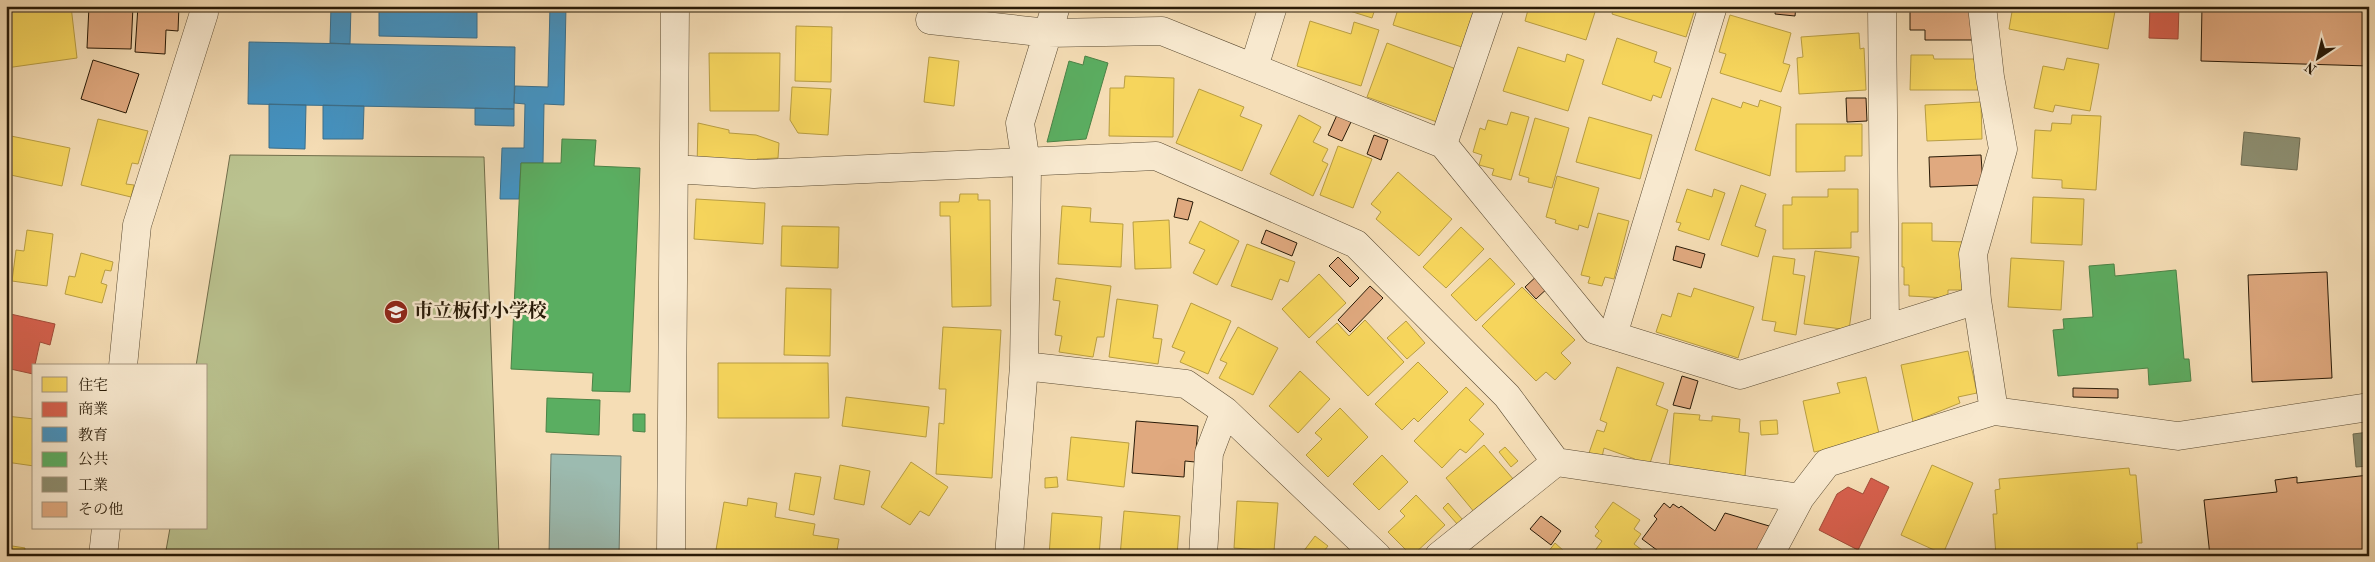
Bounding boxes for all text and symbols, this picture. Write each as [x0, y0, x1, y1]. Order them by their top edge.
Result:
north arrow [2292, 32, 2342, 82]
text: N [2302, 59, 2320, 77]
school or university icon: 市立板付小学校 [383, 299, 409, 325]
place label: 市立板付小学校 [414, 300, 547, 322]
legend [32, 364, 208, 530]
text: 住宅 [78, 377, 108, 394]
text: 商業 [78, 401, 108, 418]
text: 教育 [78, 427, 108, 444]
text: 公共 [78, 451, 108, 468]
text: 工業 [78, 477, 108, 494]
text: その他 [78, 501, 123, 518]

